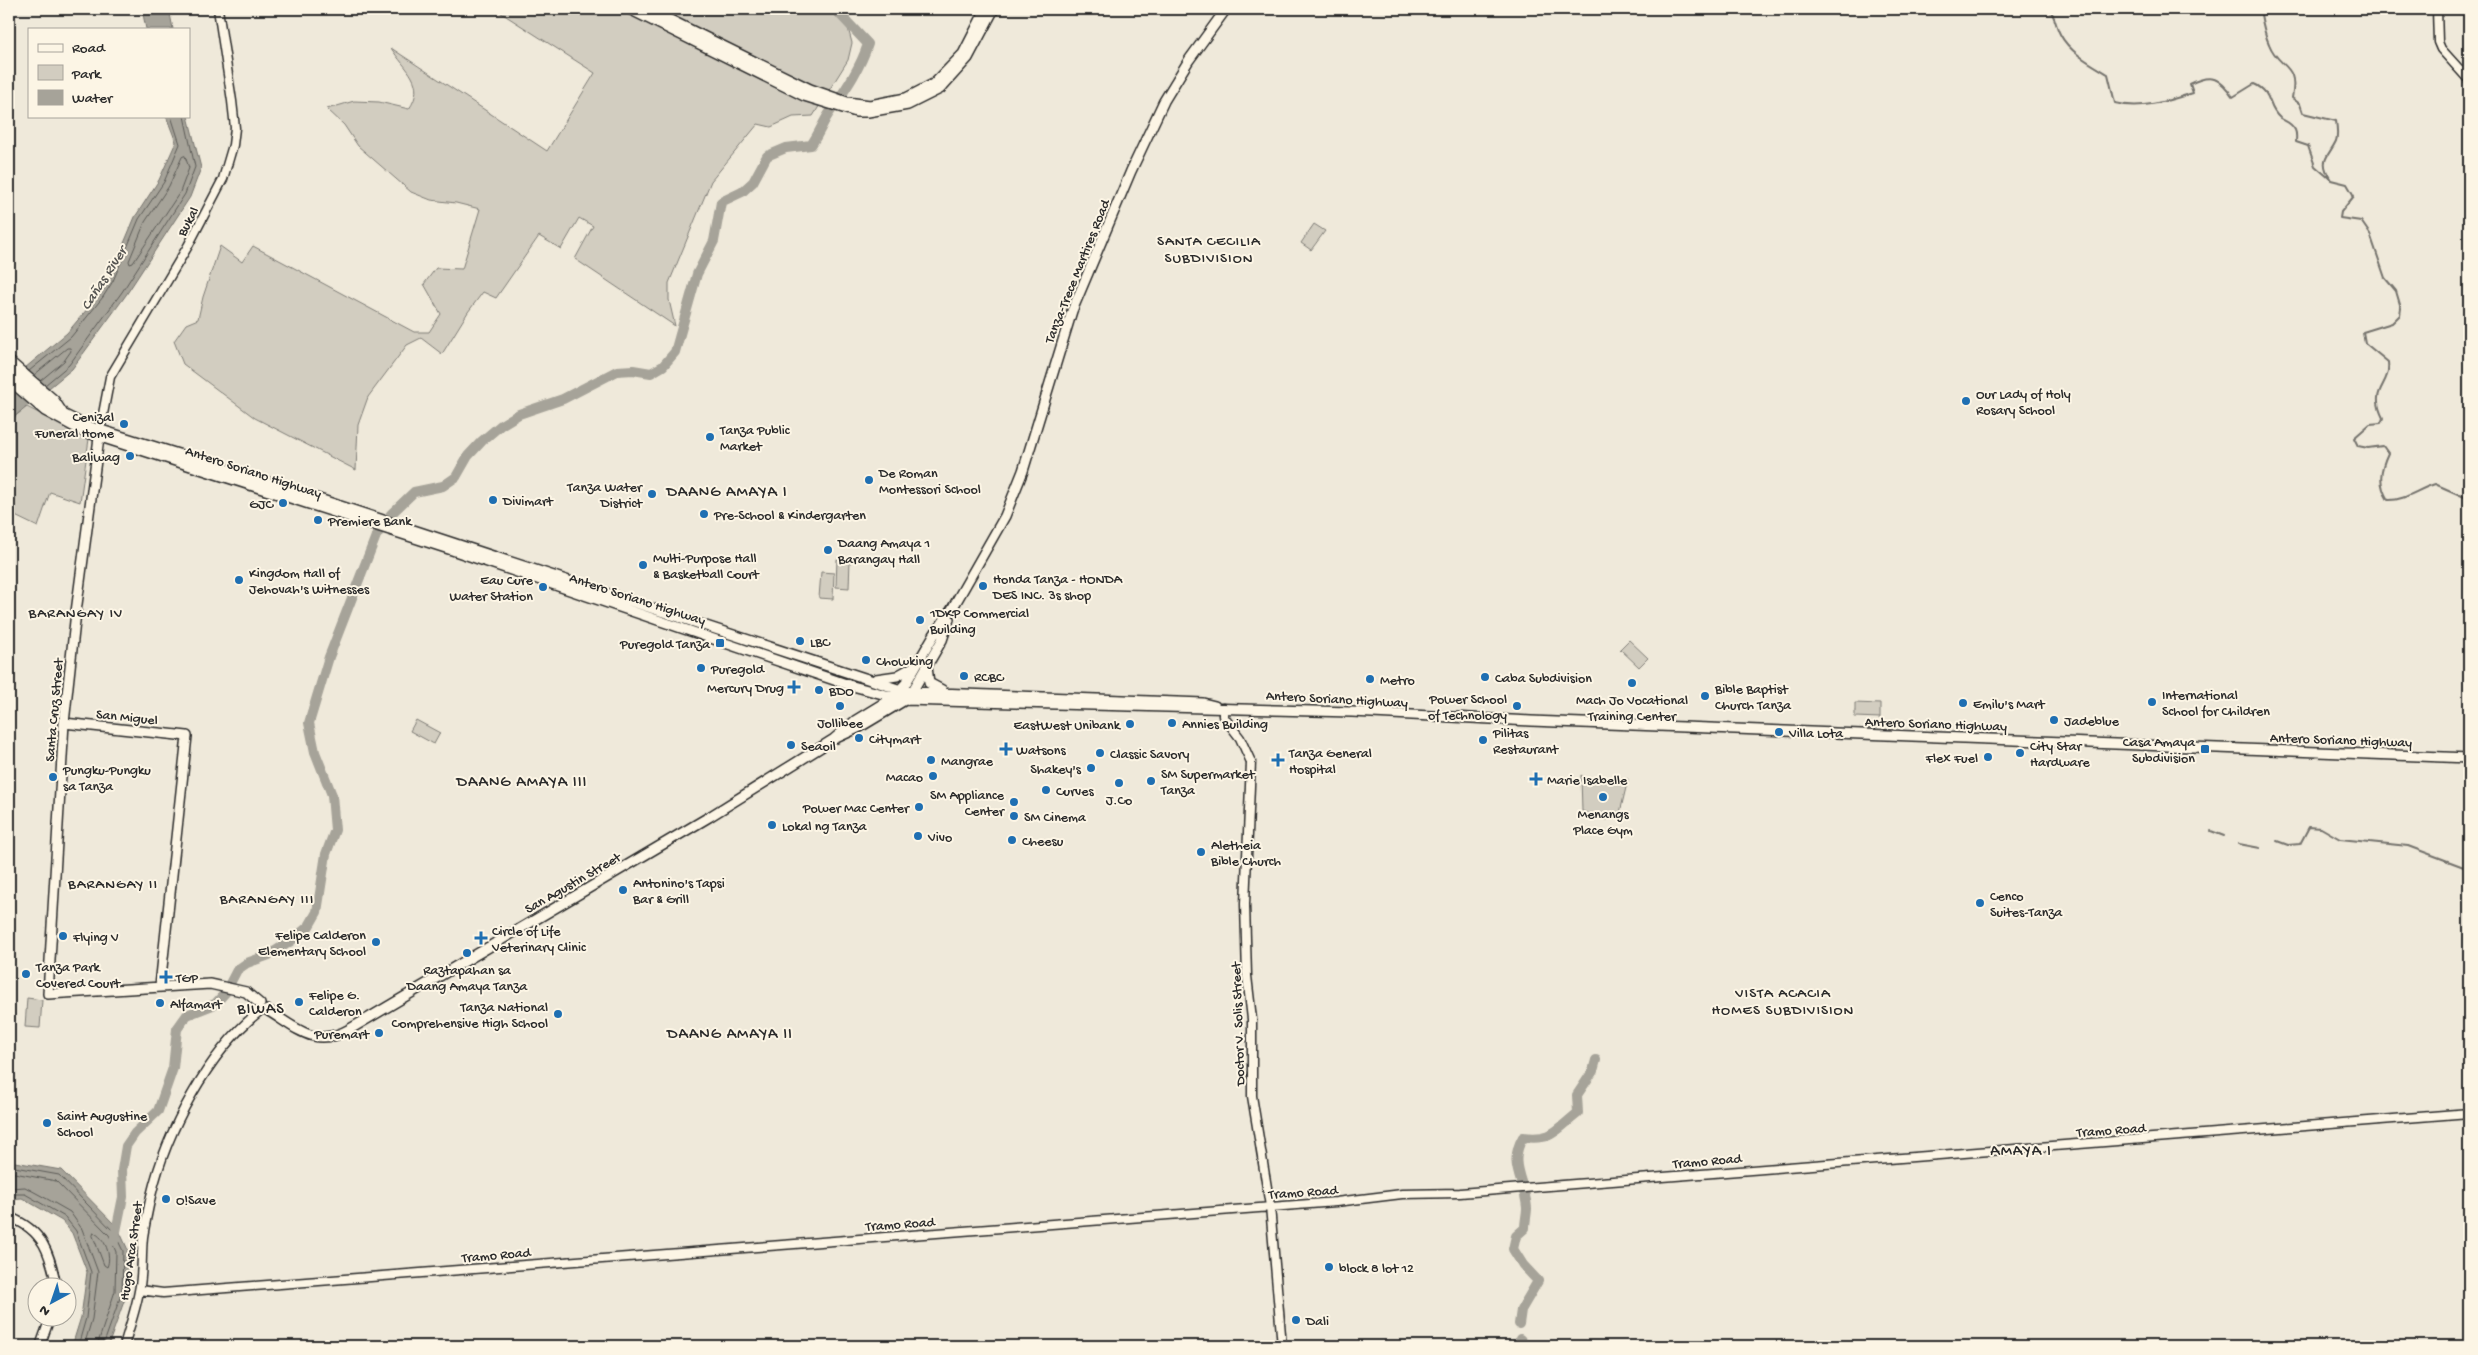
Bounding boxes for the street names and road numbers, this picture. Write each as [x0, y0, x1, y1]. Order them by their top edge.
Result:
street label: Tanza-Trece Martires Road [1041, 196, 1116, 347]
street label: Bukal [174, 205, 204, 241]
street label: Antero Soriano Highway [183, 443, 324, 503]
street label: Antero Soriano Highway [567, 570, 708, 630]
street label: Santa Cruz Street [43, 657, 69, 763]
street label: Antero Soriano Highway [1265, 688, 1408, 713]
street label: San Miguel [95, 707, 158, 730]
street label: Antero Soriano Highway [1865, 715, 2007, 736]
street label: Antero Soriano Highway [2270, 731, 2412, 752]
street label: San Agustin Street [522, 849, 625, 919]
street label: Doctor V. Solis Street [1229, 961, 1250, 1087]
street label: Tramo Road [2075, 1120, 2148, 1142]
street label: Tramo Road [1671, 1151, 1744, 1174]
street label: Tramo Road [1267, 1182, 1340, 1204]
street label: Hugo Arca Street [117, 1200, 148, 1302]
street label: Tramo Road [864, 1214, 937, 1236]
street label: Tramo Road [460, 1245, 533, 1268]

